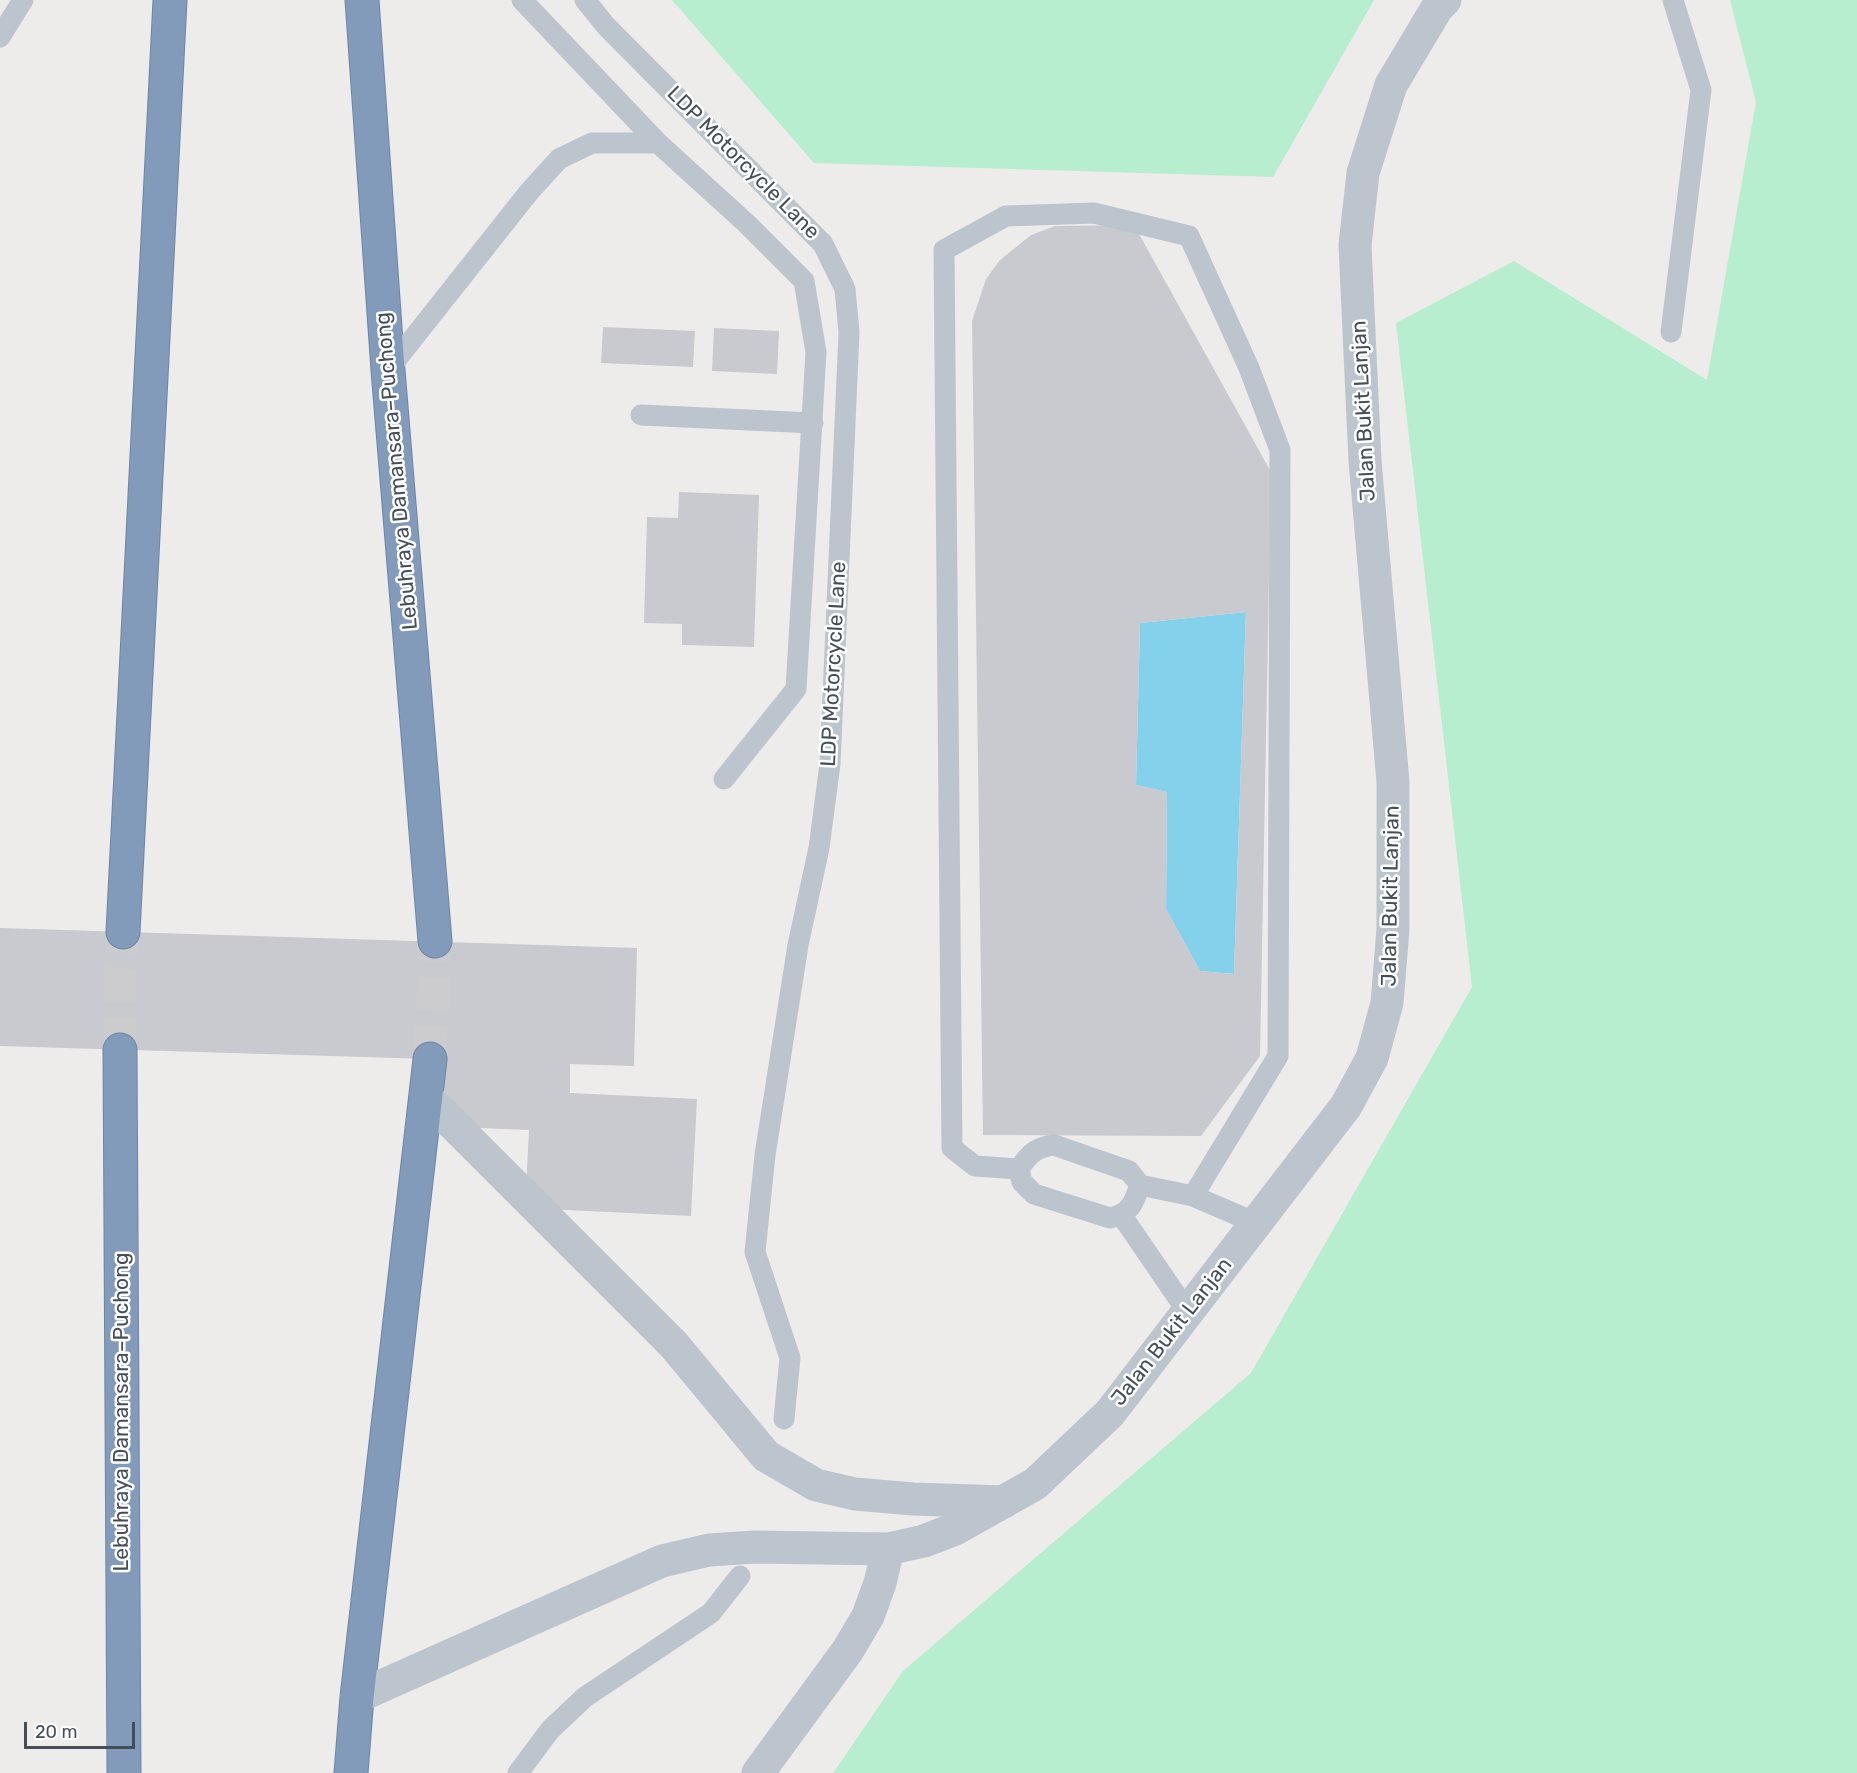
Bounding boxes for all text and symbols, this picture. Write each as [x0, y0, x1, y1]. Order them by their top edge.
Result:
street label: LDP Motorcycle Lane [661, 81, 825, 245]
street label: Lebuhraya Damansara–Puchong [371, 311, 423, 631]
street label: Jalan Bukit Lanjan [1347, 320, 1381, 502]
street label: LDP Motorcycle Lane [816, 561, 852, 767]
street label: Jalan Bukit Lanjan [1377, 805, 1405, 987]
street label: Lebuhraya Damansara–Puchong [109, 1253, 135, 1571]
street label: Jalan Bukit Lanjan [1106, 1253, 1238, 1411]
scale bar [27, 1710, 138, 1748]
text: 20 m [35, 1721, 77, 1743]

